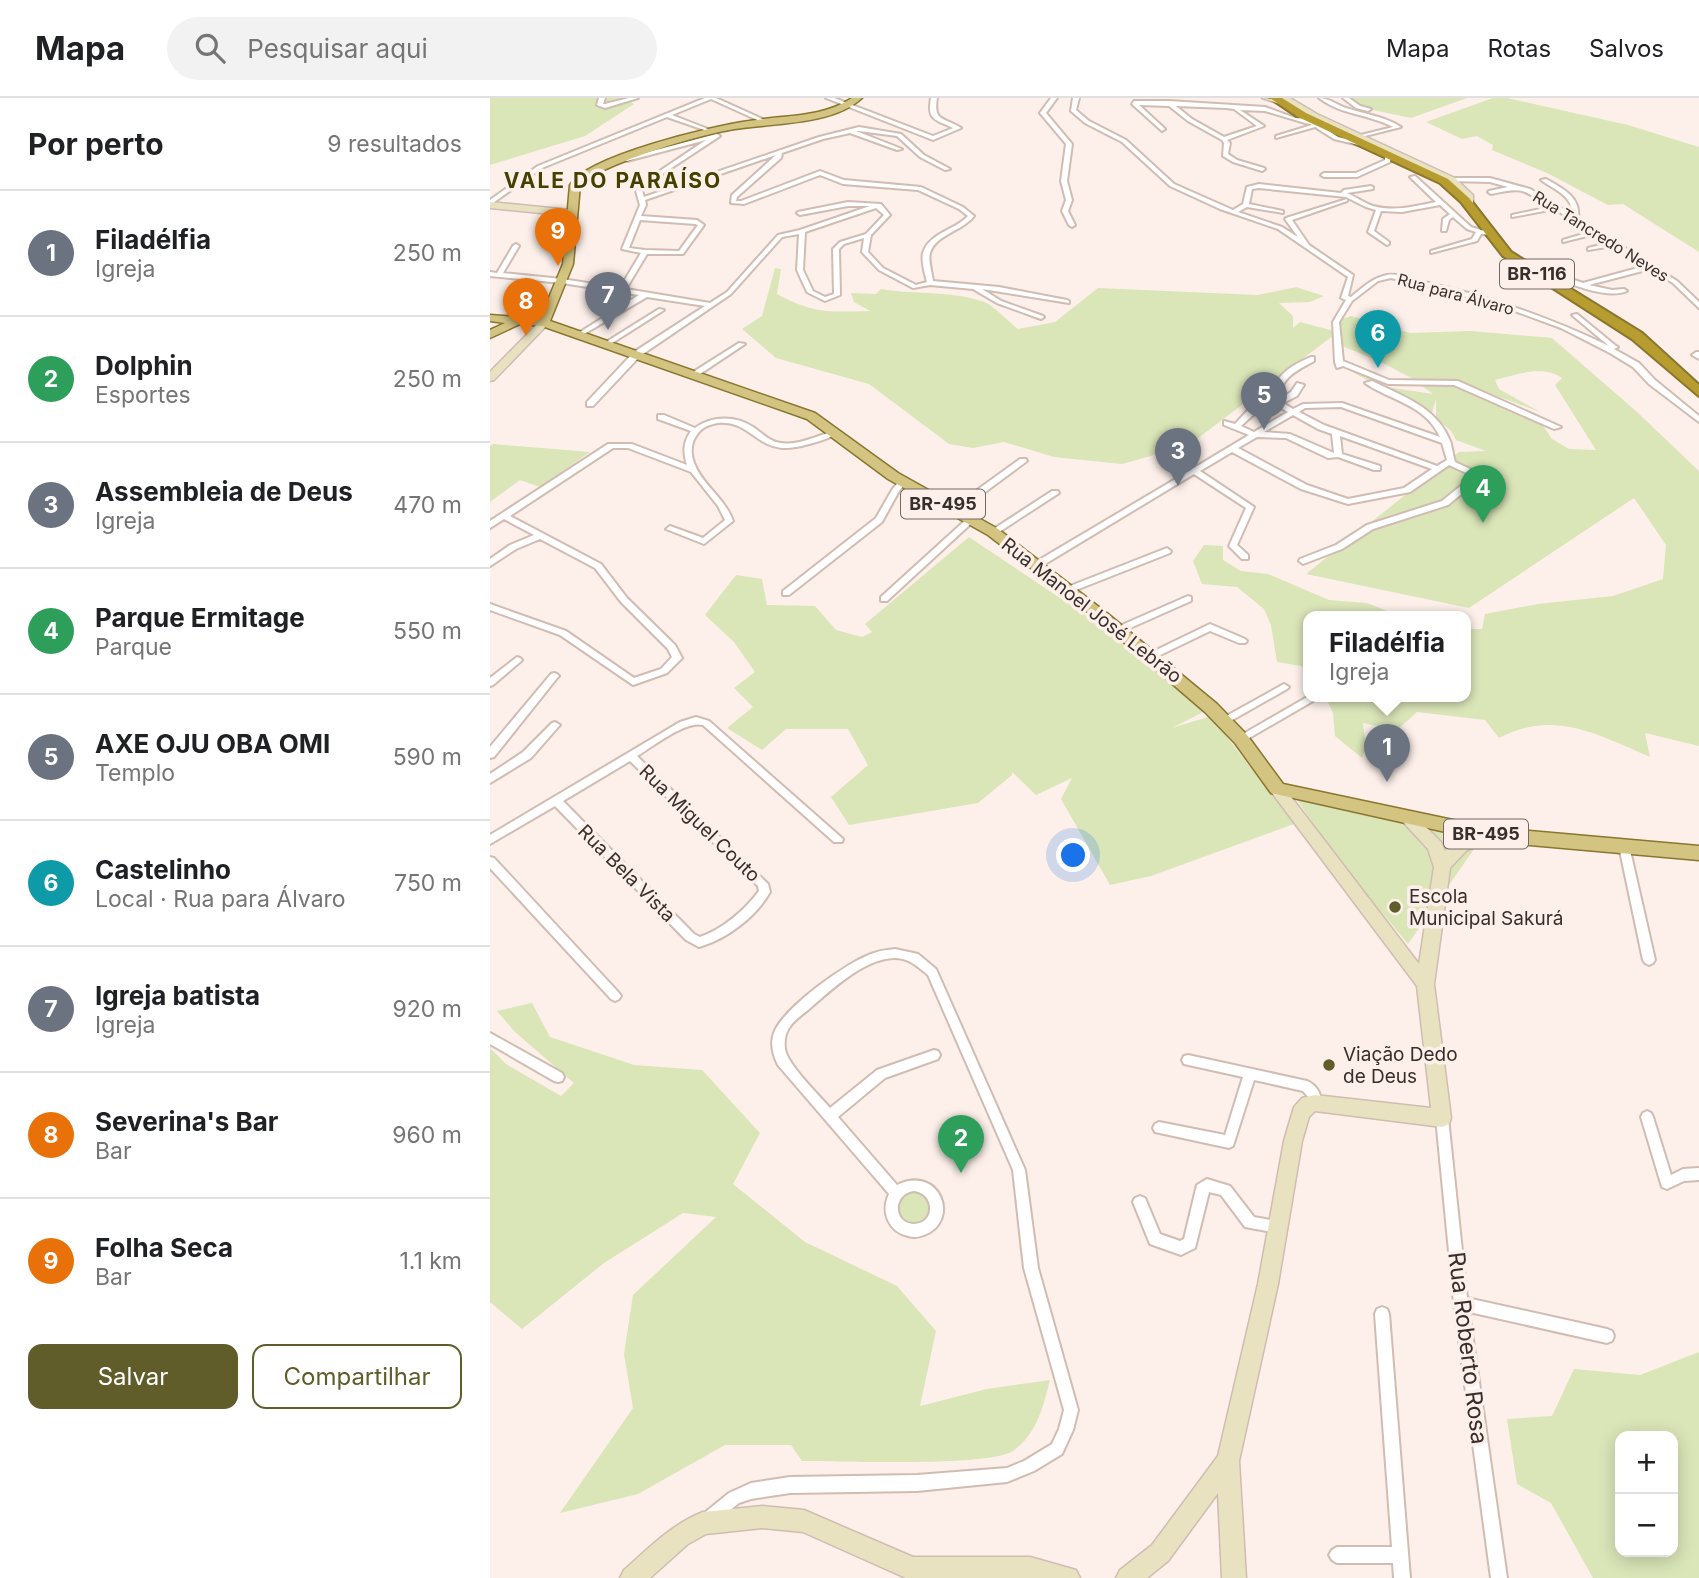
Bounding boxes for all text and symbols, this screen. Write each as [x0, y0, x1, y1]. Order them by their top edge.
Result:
search box [167, 17, 657, 80]
text: Mapa [35, 28, 125, 68]
icon: search [191, 29, 229, 67]
text: Pesquisar aqui [247, 33, 428, 64]
text: Mapa [1386, 34, 1450, 63]
text: Rotas [1488, 34, 1551, 63]
text: Salvos [1589, 34, 1664, 63]
text: Por perto [28, 126, 164, 162]
text: 9 resultados [327, 130, 462, 158]
district label: VALE DO PARAÍSO [504, 167, 722, 193]
street label: Rua Tancredo Neves [1529, 186, 1673, 286]
pin: 9 [535, 208, 581, 266]
text: Filadélfia [95, 224, 211, 255]
text: 1 [46, 239, 56, 267]
text: 250 m [393, 239, 462, 267]
text: Igreja [95, 255, 155, 283]
road number: BR-116 [1500, 260, 1574, 288]
street label: Rua para Álvaro [1395, 269, 1517, 319]
pin: 7 [585, 272, 631, 330]
pin: 8 [503, 278, 549, 336]
pin: 6 [1355, 310, 1401, 368]
text: Dolphin [95, 350, 193, 381]
text: 2 [44, 365, 58, 393]
text: 250 m [393, 365, 462, 393]
pin: 5 [1241, 372, 1287, 430]
text: Esportes [95, 381, 191, 409]
pin: 3 [1155, 428, 1201, 486]
pin: 4 [1460, 465, 1506, 523]
text: Assembleia de Deus [95, 476, 353, 507]
road number: BR-495 [901, 490, 985, 518]
text: 3 [44, 491, 58, 519]
text: 470 m [393, 491, 462, 519]
text: Igreja [95, 507, 155, 535]
street label: Rua Manoel José Lebrão [997, 533, 1186, 688]
text: Parque Ermitage [95, 602, 305, 633]
popup [1303, 611, 1471, 702]
text: 4 [43, 617, 59, 645]
text: 550 m [393, 617, 462, 645]
text: Filadélfia [1329, 627, 1445, 658]
text: Parque [95, 633, 172, 661]
text: Igreja [1329, 658, 1389, 686]
pin: 1 [1364, 724, 1410, 782]
text: AXE OJU OBA OMI [95, 728, 330, 759]
text: 5 [44, 743, 58, 771]
text: 590 m [393, 743, 462, 771]
text: Templo [95, 759, 175, 787]
street label: Rua Miguel Couto [634, 760, 765, 887]
street label: Rua Bela Vista [573, 820, 680, 927]
road number: BR-495 [1444, 820, 1528, 848]
your location [1056, 838, 1090, 872]
text: Castelinho [95, 854, 231, 885]
text: 6 [44, 869, 58, 897]
text: 750 m [394, 869, 462, 897]
text: Local · Rua para Álvaro [95, 885, 346, 913]
place label: Escola Municipal Sakurá [1409, 885, 1563, 930]
marker: Escola Municipal Sakurá [1387, 899, 1403, 915]
text: Igreja batista [95, 980, 260, 1011]
text: 7 [44, 995, 58, 1023]
text: 920 m [393, 995, 462, 1023]
text: Igreja [95, 1011, 155, 1039]
place label: Viação Dedo de Deus [1343, 1043, 1458, 1088]
marker: Viação Dedo de Deus [1321, 1057, 1337, 1073]
text: Severina's Bar [95, 1106, 278, 1137]
pin: 2 [938, 1115, 984, 1173]
text: 8 [44, 1121, 58, 1149]
text: 960 m [392, 1121, 462, 1149]
text: Bar [95, 1137, 132, 1165]
text: Folha Seca [95, 1232, 233, 1263]
text: 9 [44, 1247, 58, 1275]
text: 1.1 km [399, 1247, 462, 1275]
street label: Rua Roberto Rosa [1442, 1250, 1494, 1446]
text: Bar [95, 1263, 132, 1291]
button: Salvar [28, 1344, 238, 1409]
button: Compartilhar [252, 1344, 462, 1409]
map controls [1615, 1431, 1678, 1557]
button: + [1615, 1431, 1678, 1494]
button: − [1615, 1494, 1678, 1557]

